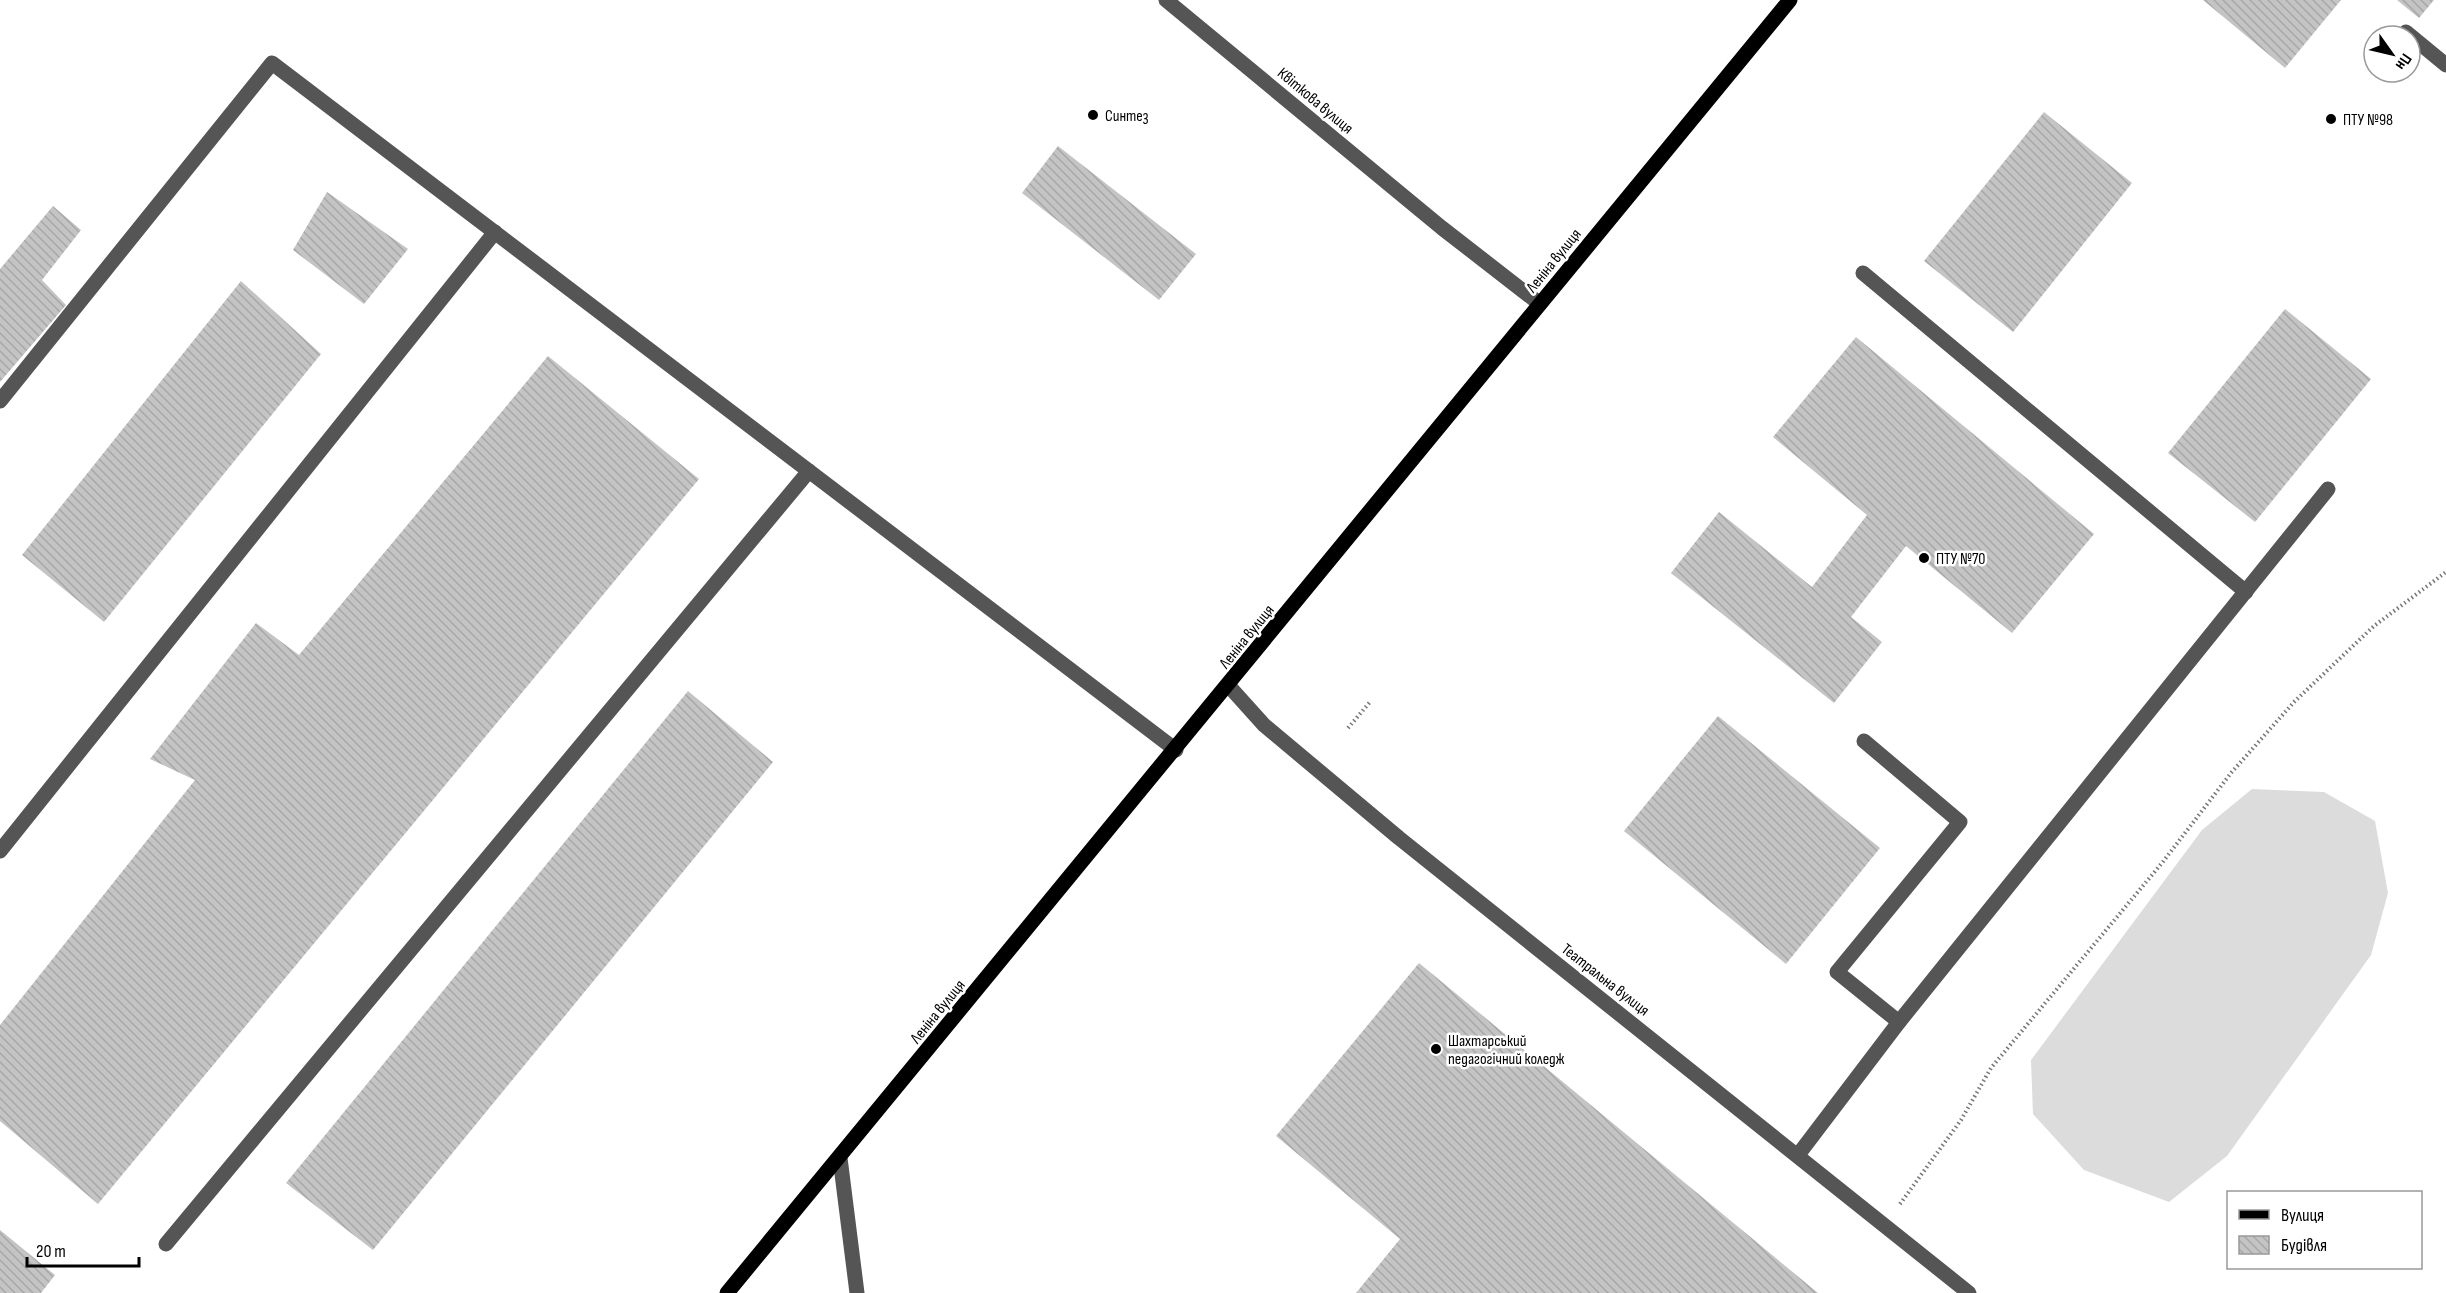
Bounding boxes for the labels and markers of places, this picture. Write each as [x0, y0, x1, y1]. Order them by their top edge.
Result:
place label: Синтез [1105, 107, 1149, 126]
marker: Синтез [1086, 108, 1100, 122]
place label: ПТУ №98 [2343, 111, 2393, 130]
marker: ПТУ №98 [2324, 112, 2338, 126]
place label: ПТУ №70 [1936, 550, 1985, 569]
marker: ПТУ №70 [1917, 551, 1931, 565]
place label: Шахтарський педагогічний коледж [1448, 1032, 1565, 1069]
marker: Шахтарський педагогічний коледж [1429, 1042, 1443, 1056]

